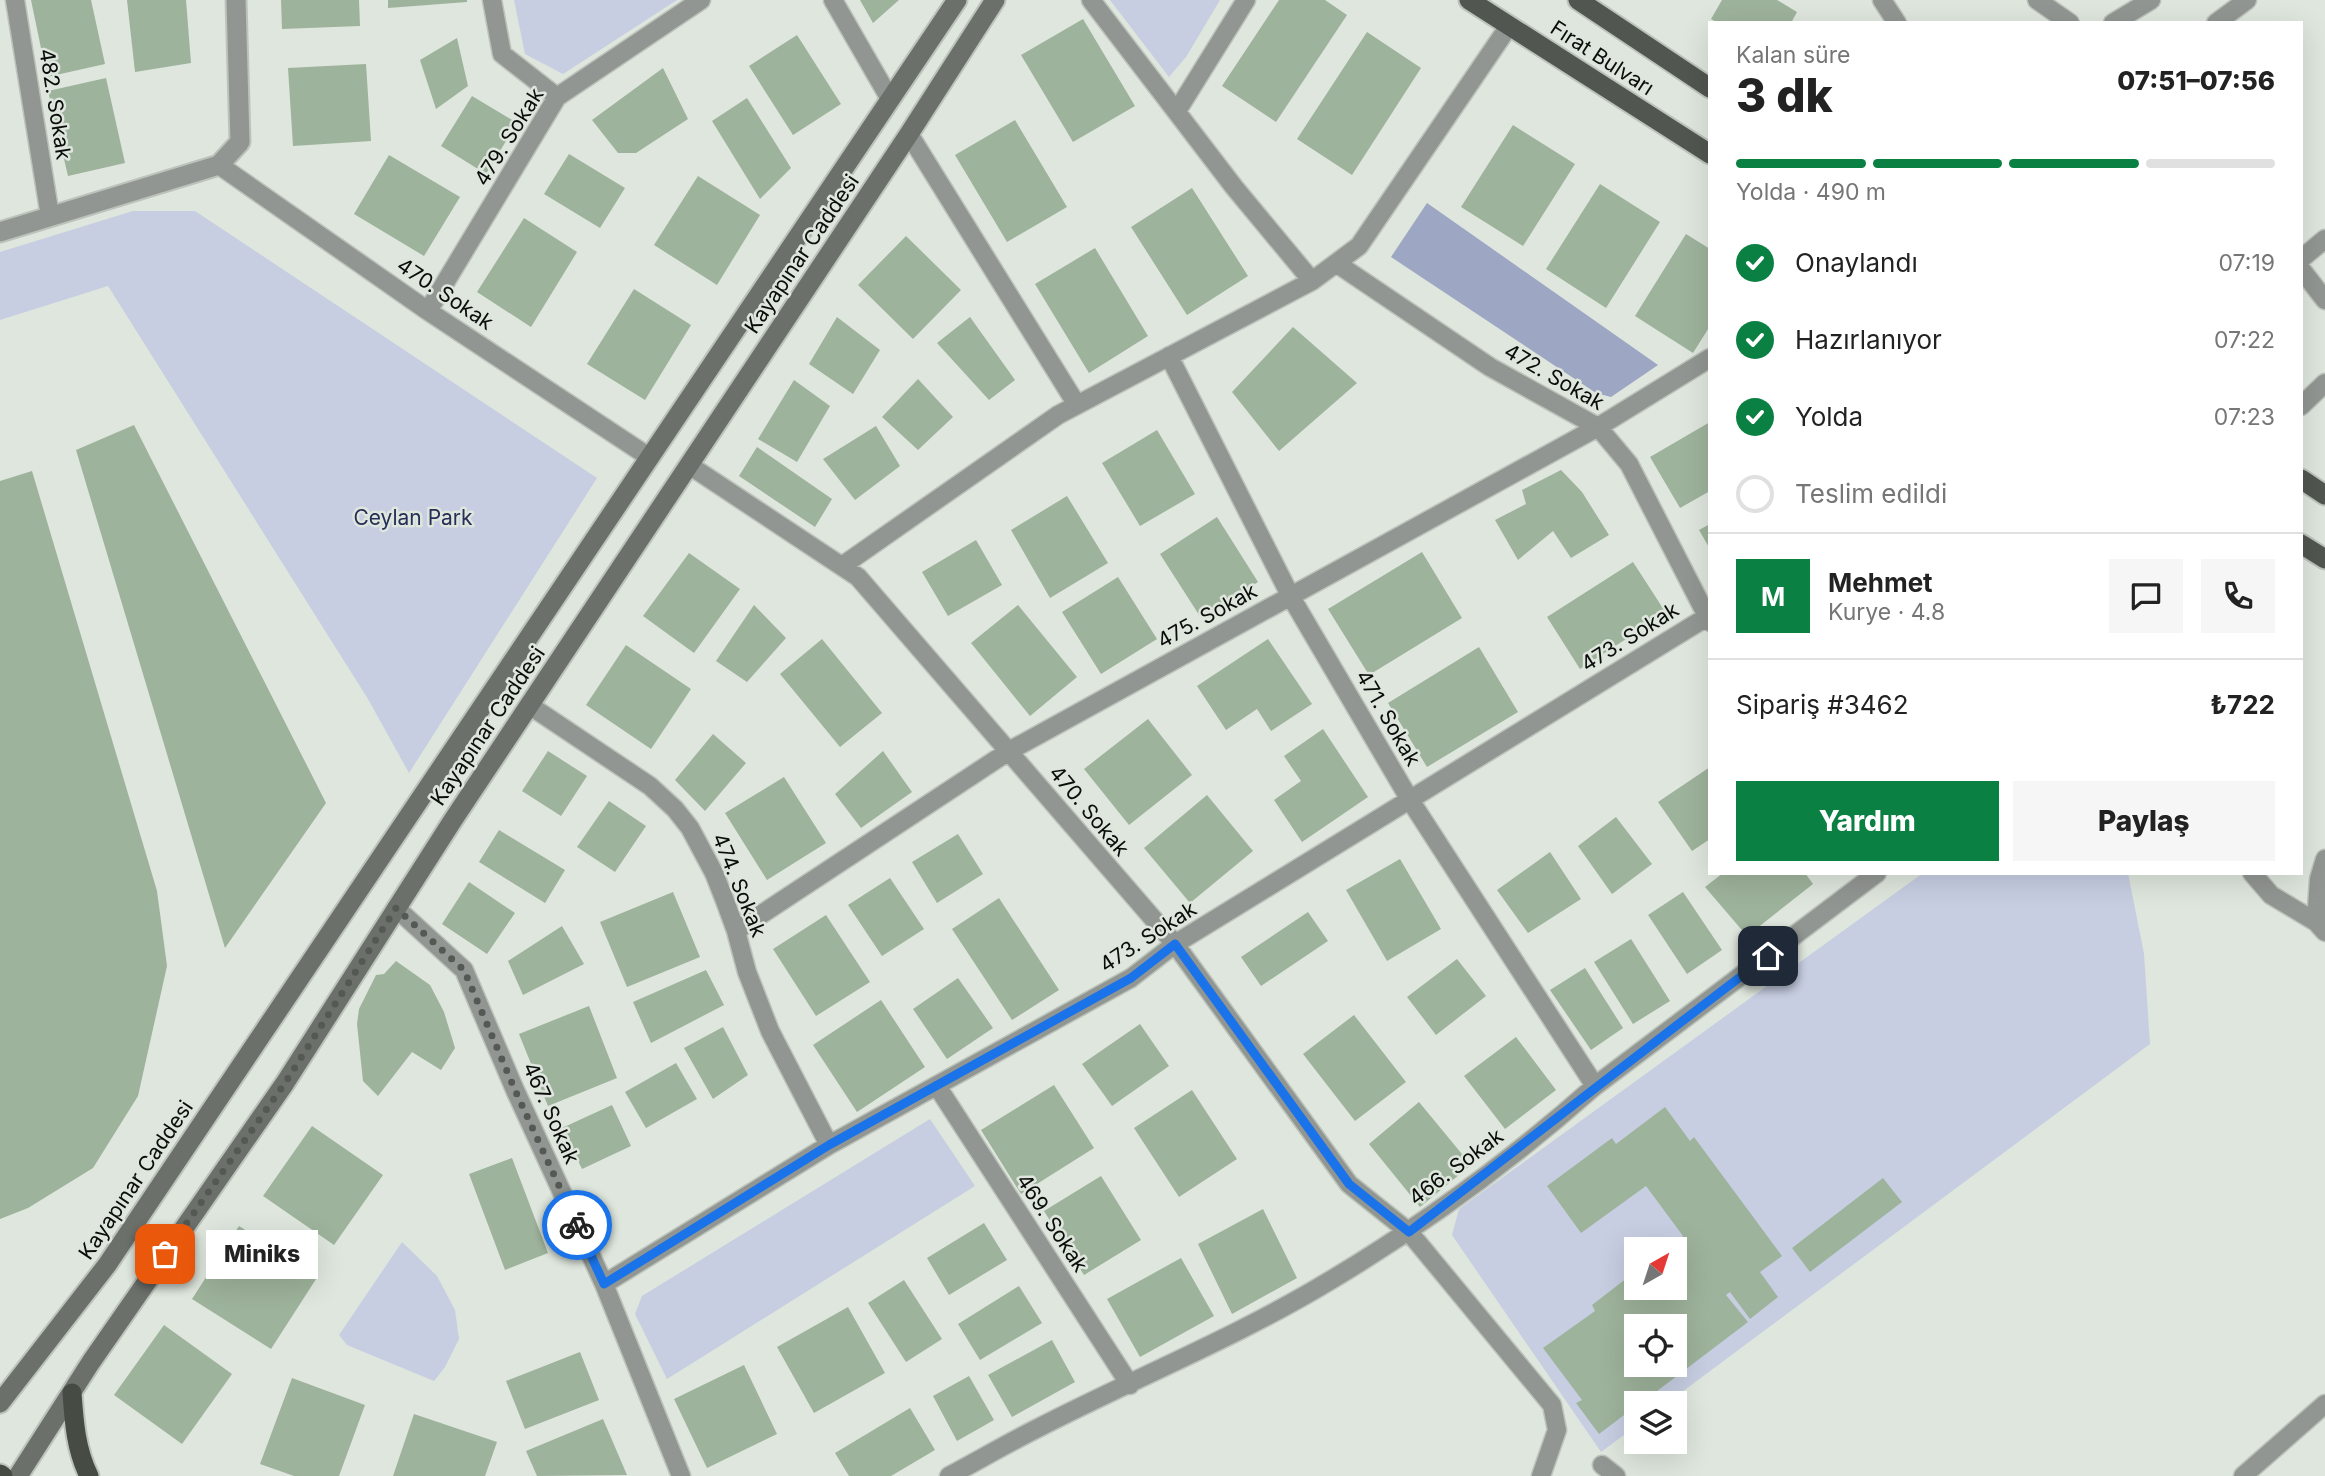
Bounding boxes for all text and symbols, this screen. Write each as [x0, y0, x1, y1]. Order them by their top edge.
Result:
street label: Fırat Bulvarı [1546, 15, 1659, 100]
text: Kalan süre [1736, 41, 1850, 69]
street label: 482. Sokak [34, 47, 77, 162]
text: 07:51–07:56 [2117, 65, 2275, 96]
text: 3 dk [1736, 67, 1833, 123]
street label: 479. Sokak [469, 83, 549, 190]
street label: Kayapınar Caddesi [739, 170, 864, 338]
text: Yolda · 490 m [1736, 178, 1886, 206]
icon: check [1736, 244, 1774, 282]
text: Onaylandı [1795, 247, 1918, 278]
text: 07:19 [2218, 249, 2275, 277]
street label: 470. Sokak [392, 252, 499, 335]
icon: check [1736, 321, 1774, 359]
text: Hazırlanıyor [1795, 324, 1942, 355]
text: 07:22 [2214, 326, 2275, 354]
street label: 472. Sokak [1500, 338, 1609, 415]
icon: check [1736, 398, 1774, 436]
text: Yolda [1795, 401, 1863, 432]
text: 07:23 [2214, 403, 2275, 431]
text: Teslim edildi [1795, 478, 1947, 509]
park label: Ceylan Park [353, 505, 473, 530]
button: chat [2109, 559, 2183, 633]
button: phone [2201, 559, 2275, 633]
text: Mehmet [1828, 567, 1933, 598]
street label: 475. Sokak [1152, 578, 1261, 653]
text: M [1761, 581, 1785, 612]
street label: 473. Sokak [1576, 596, 1684, 676]
text: Kurye · 4.8 [1828, 598, 1945, 626]
street label: Kayapınar Caddesi [425, 642, 550, 810]
street label: 471. Sokak [1351, 665, 1426, 771]
text: Sipariş #3462 [1736, 689, 1909, 720]
text: ₺722 [2210, 689, 2275, 720]
street label: 470. Sokak [1044, 760, 1135, 861]
button: Yardım [1736, 781, 1999, 861]
button: Paylaş [2013, 781, 2275, 861]
street label: 474. Sokak [707, 829, 772, 941]
street label: 473. Sokak [1095, 896, 1201, 977]
pin [1738, 926, 1798, 986]
icon: home [1749, 937, 1787, 975]
street label: 467. Sokak [518, 1058, 585, 1168]
street label: Kayapınar Caddesi [73, 1096, 198, 1264]
street label: 466. Sokak [1404, 1123, 1508, 1210]
street label: 469. Sokak [1011, 1169, 1094, 1277]
courier [542, 1190, 612, 1260]
icon: bike [558, 1206, 596, 1244]
pin [135, 1224, 195, 1284]
callout: Miniks [207, 1230, 319, 1278]
icon: bag [146, 1235, 184, 1273]
north arrow [1624, 1237, 1687, 1300]
map controls [1624, 1237, 1687, 1454]
text: Miniks [224, 1240, 300, 1268]
button: locate [1624, 1314, 1687, 1377]
button: layers [1624, 1391, 1687, 1454]

